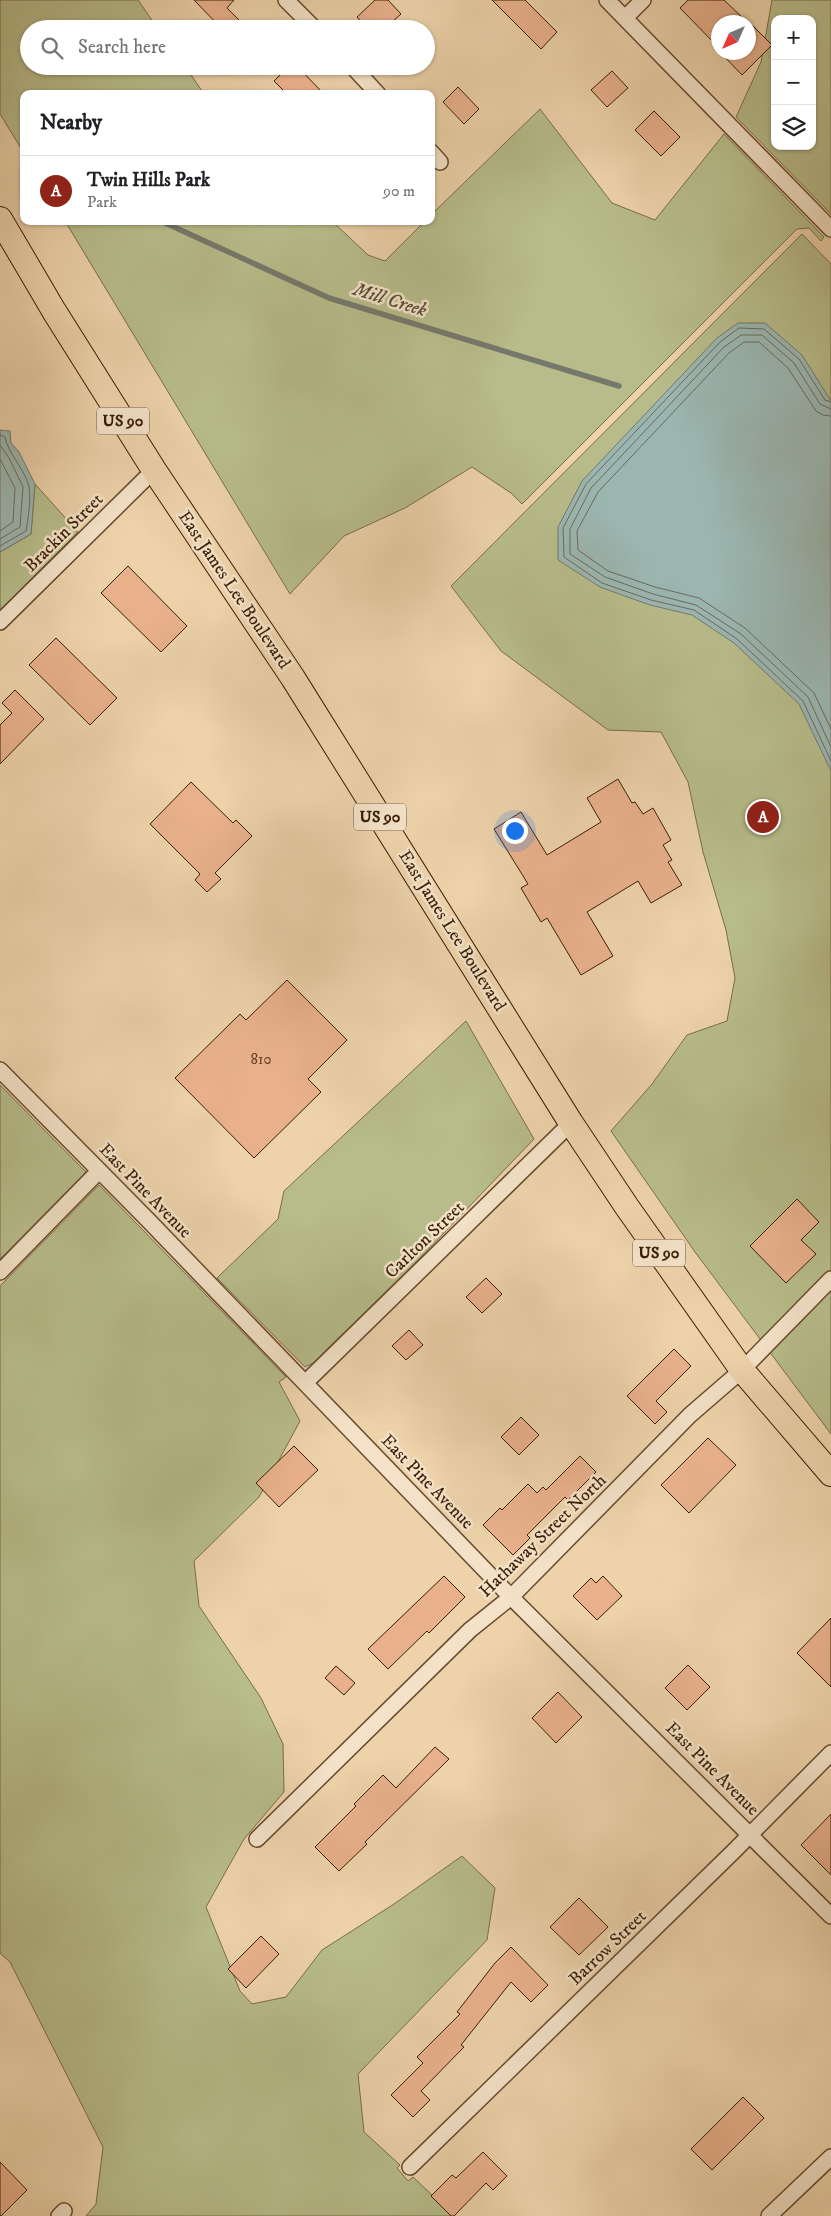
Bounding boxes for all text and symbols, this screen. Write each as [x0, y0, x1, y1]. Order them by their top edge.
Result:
north arrow [711, 15, 756, 60]
map controls [771, 15, 816, 150]
button: + [771, 15, 816, 60]
search box [20, 20, 435, 75]
icon: search [38, 34, 66, 62]
text: Search here [78, 36, 166, 59]
button: − [771, 60, 816, 105]
button: layers [771, 105, 816, 150]
text: Nearby [40, 110, 102, 136]
text: Twin Hills Park [87, 169, 210, 192]
text: A [51, 181, 61, 201]
text: 90 m [383, 181, 415, 201]
text: Park [87, 192, 117, 212]
water label: Mill Creek [349, 277, 429, 322]
road number: US 90 [97, 408, 149, 434]
street label: Brackin Street [20, 489, 108, 577]
street label: East James Lee Boulevard [173, 507, 295, 673]
pin: A [747, 798, 779, 836]
road number: US 90 [354, 804, 406, 830]
your location [502, 818, 528, 844]
street label: East James Lee Boulevard [393, 846, 511, 1016]
house number: 810 [250, 1050, 272, 1069]
street label: East Pine Avenue [94, 1139, 196, 1243]
street label: Carlton Street [381, 1197, 469, 1283]
road number: US 90 [633, 1240, 685, 1266]
street label: East Pine Avenue [376, 1430, 478, 1534]
street label: Hathaway Street North [475, 1469, 612, 1602]
street label: East Pine Avenue [660, 1717, 764, 1821]
street label: Barrow Street [565, 1906, 651, 1990]

